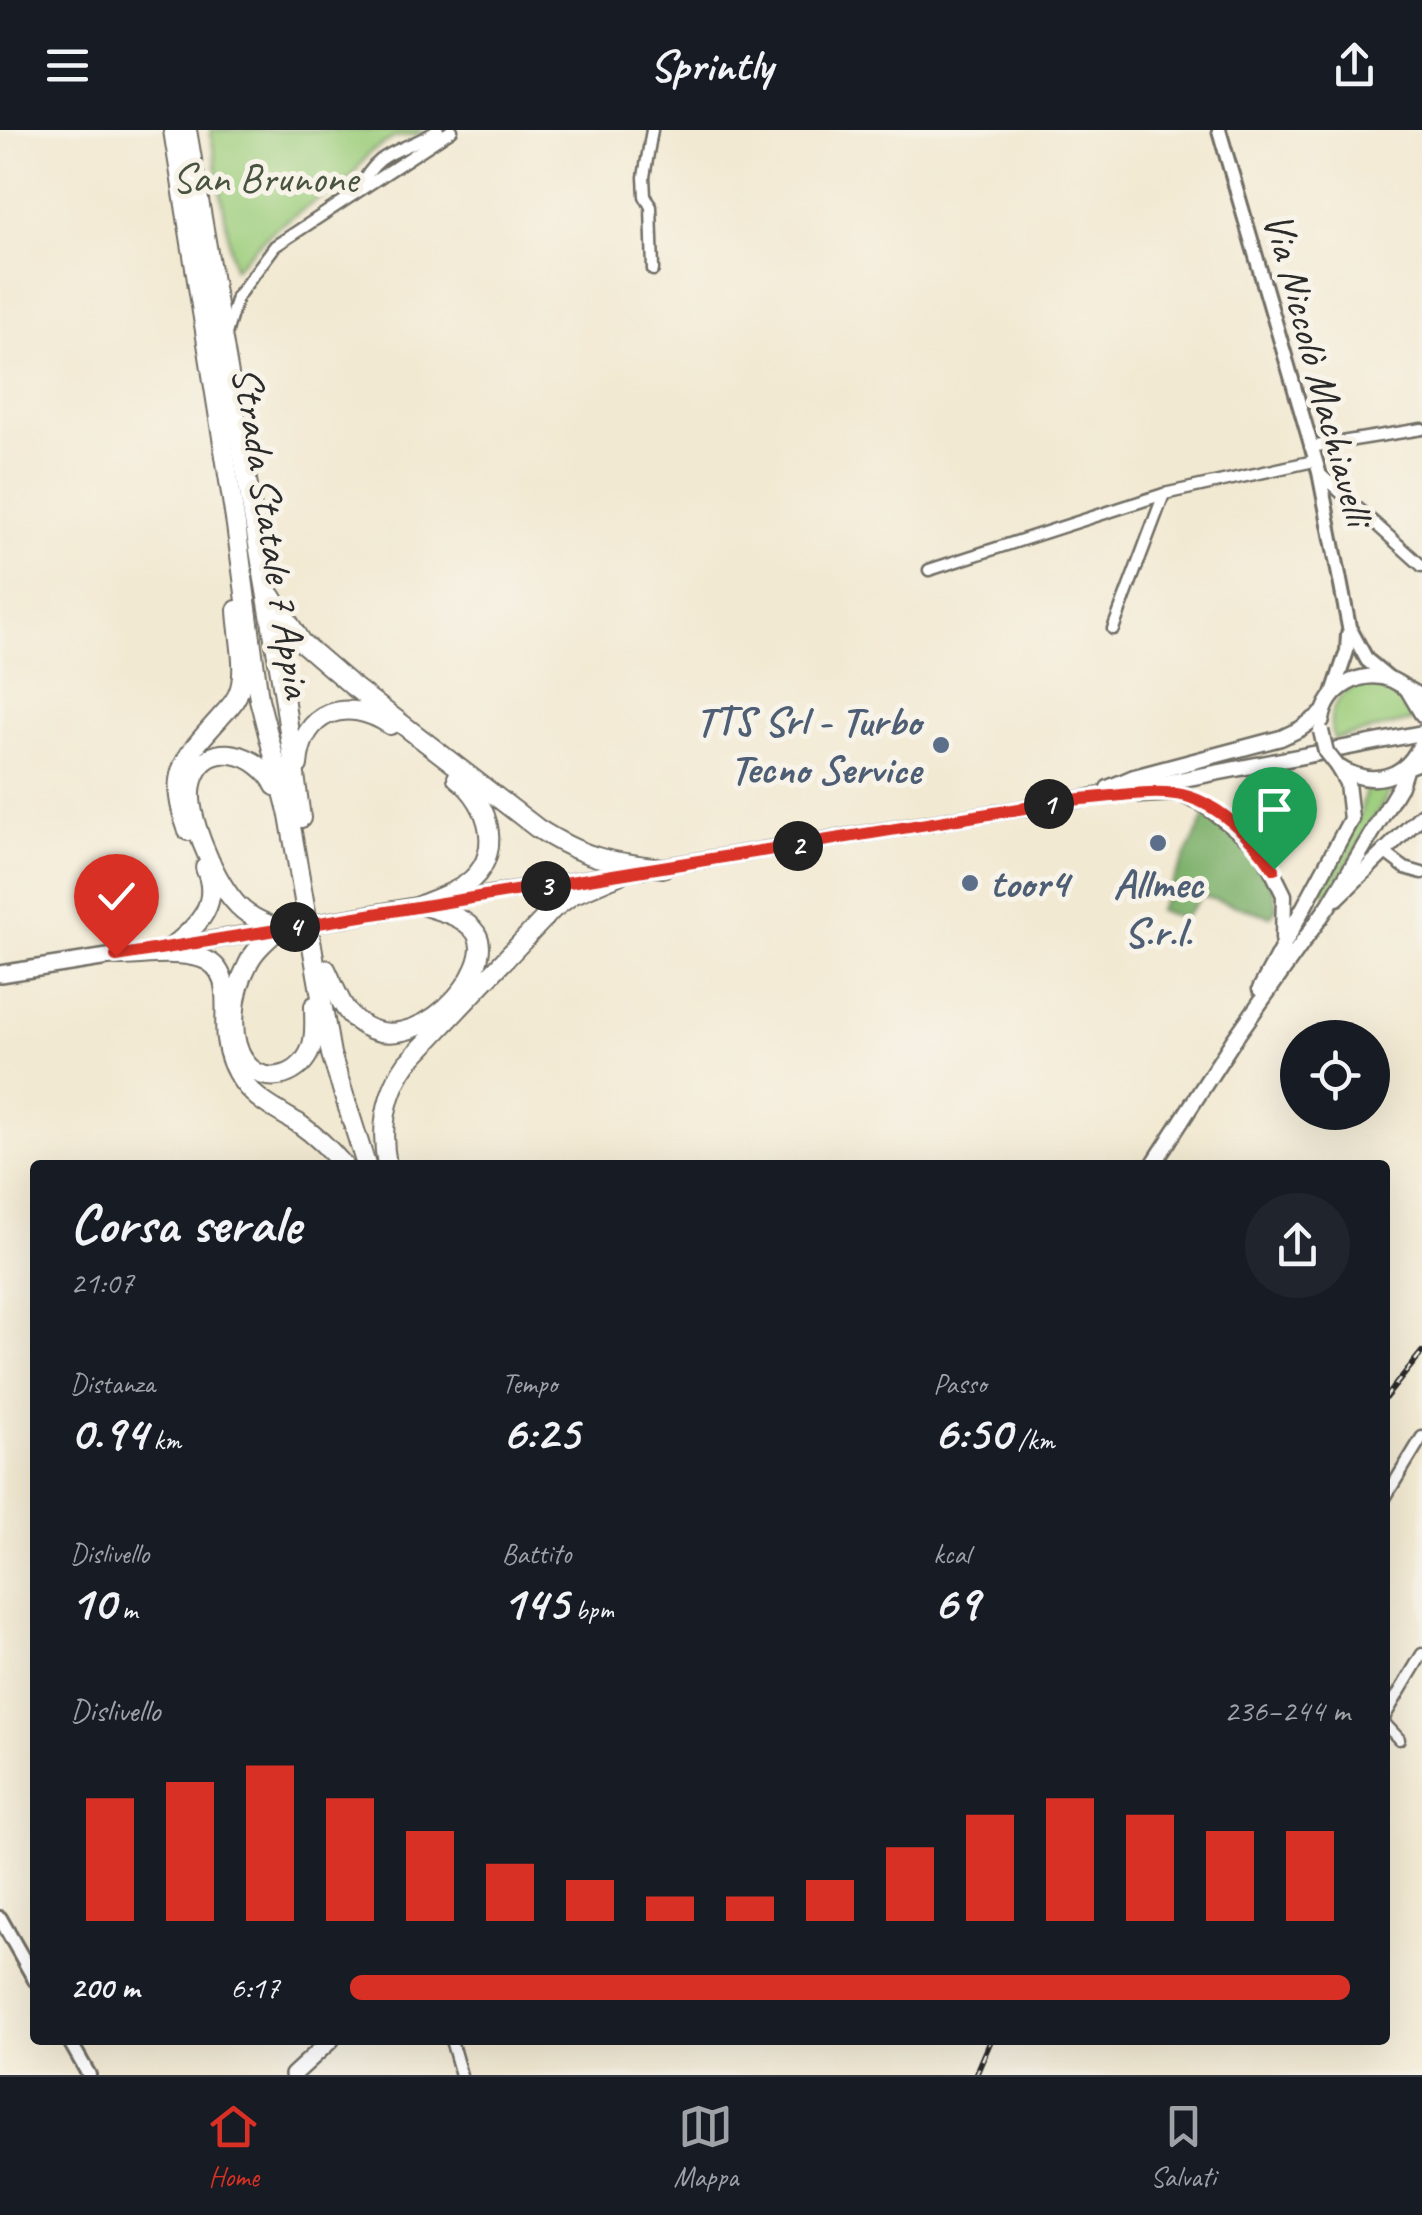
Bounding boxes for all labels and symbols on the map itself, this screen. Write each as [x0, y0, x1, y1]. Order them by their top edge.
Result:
park label: San Brunone [172, 152, 361, 205]
street label: Via Niccolò Machiavelli [1251, 207, 1387, 536]
street label: Strada Statale 7 Appia [220, 363, 325, 704]
place label: TTS Srl - Turbo Tecno Service [695, 695, 925, 796]
marker: TTS Srl - Turbo Tecno Service [930, 734, 952, 756]
pin [1232, 767, 1317, 870]
pin: 1 [1024, 779, 1074, 829]
pin: 2 [773, 821, 823, 871]
marker: Allmec S.r.l. [1147, 832, 1169, 854]
pin [74, 854, 159, 957]
place label: toor4 [990, 857, 1073, 910]
place label: Allmec S.r.l. [1113, 858, 1206, 959]
pin: 3 [521, 861, 571, 911]
marker: toor4 [959, 872, 981, 894]
pin: 4 [270, 902, 320, 952]

